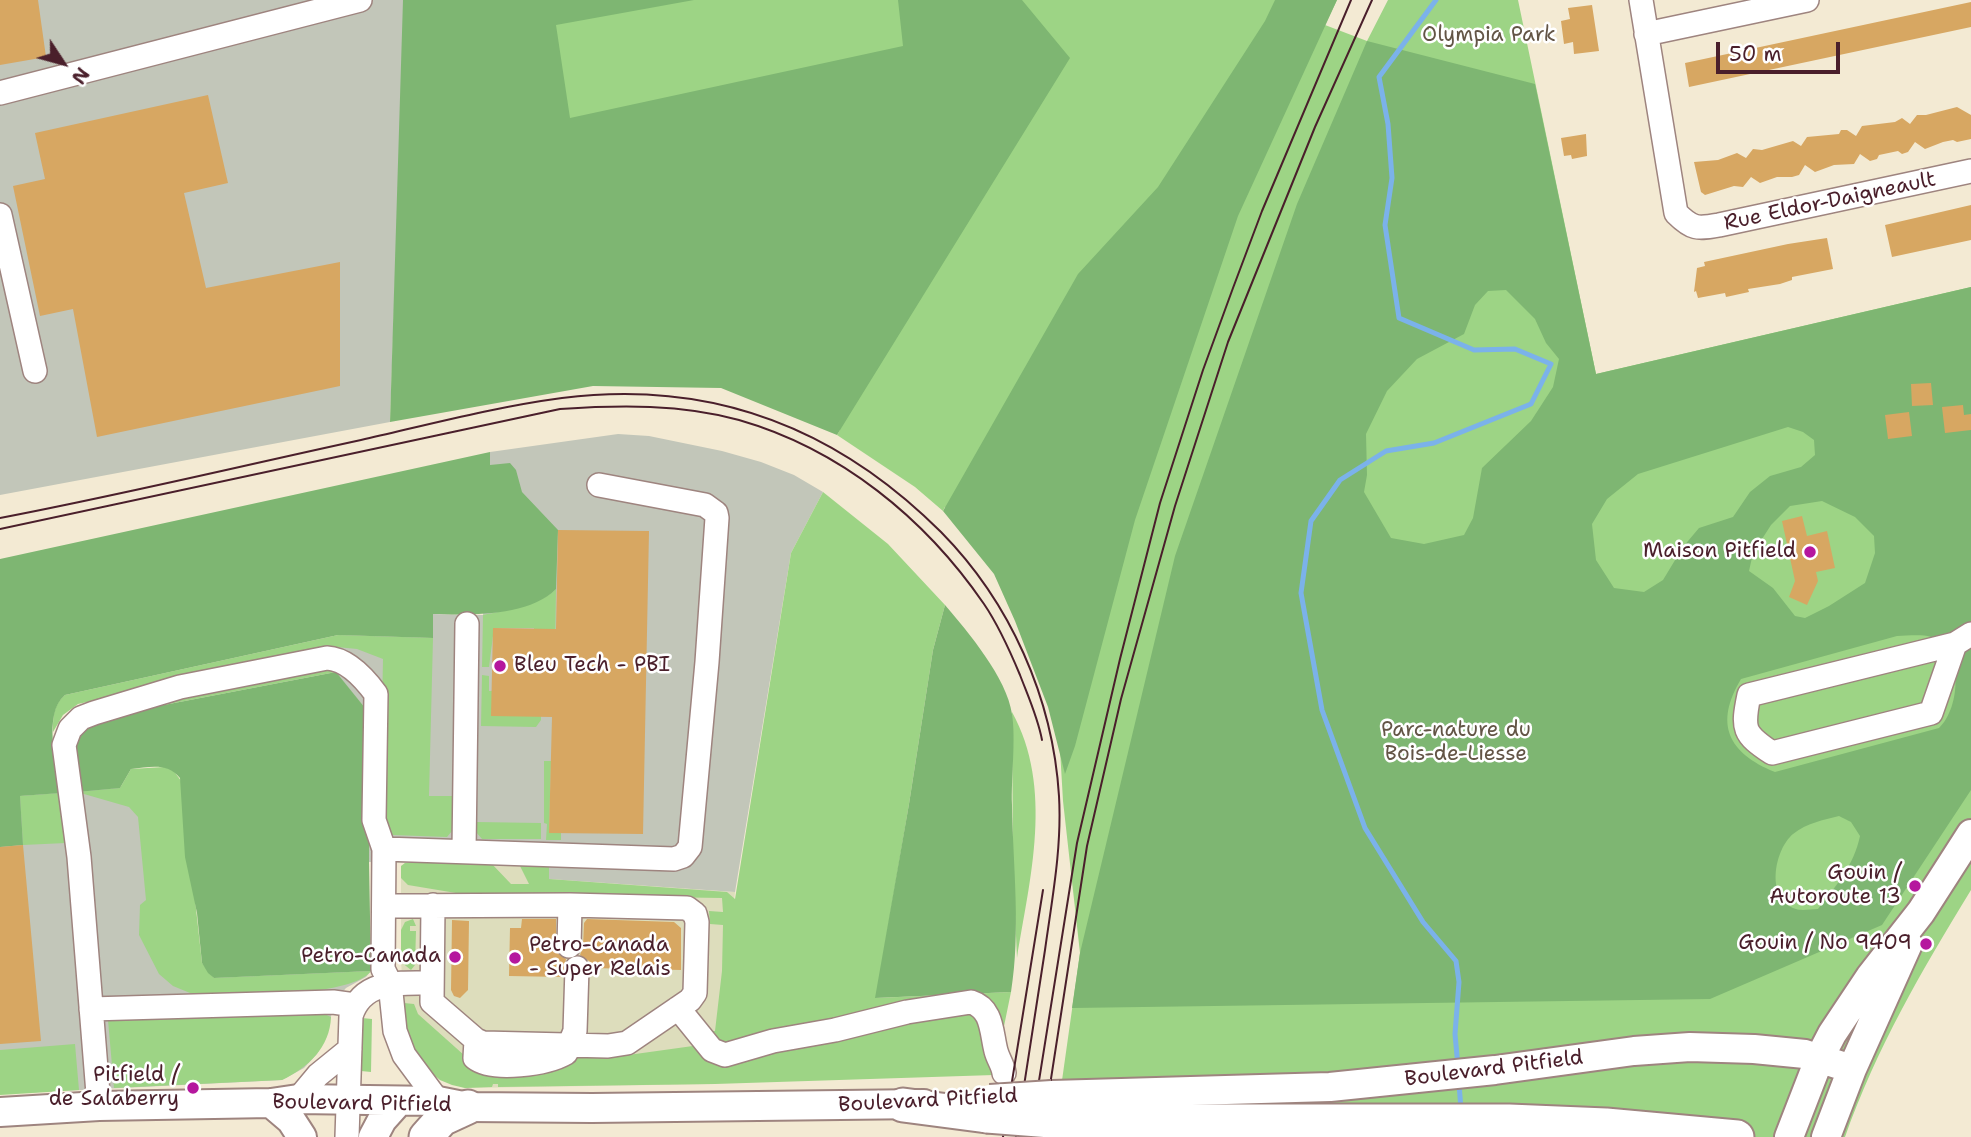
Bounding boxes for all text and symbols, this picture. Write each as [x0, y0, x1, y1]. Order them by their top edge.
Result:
park label: Olympia Park [1422, 23, 1556, 49]
north arrow [28, 28, 98, 98]
scale bar [1719, 28, 1843, 72]
text: 50 m [1729, 40, 1782, 68]
text: N [66, 62, 95, 89]
street label: Rue Eldor-Daigneault [1722, 167, 1938, 237]
place label: Maison Pitfield [1643, 539, 1796, 565]
marker: Maison Pitfield [1802, 544, 1818, 560]
place label: Bleu Tech - PBI [514, 653, 670, 679]
marker: Bleu Tech - PBI [492, 658, 508, 674]
park label: Parc-nature du Bois-de-Liesse [1381, 718, 1531, 768]
place label: Gouin / Autoroute 13 [1769, 861, 1901, 911]
marker: Gouin / Autoroute 13 [1907, 878, 1923, 894]
place label: Gouin / No 9409 [1738, 931, 1912, 957]
place label: Petro-Canada - Super Relais [529, 933, 671, 983]
marker: Gouin / No 9409 [1918, 936, 1934, 952]
place label: Petro-Canada [301, 944, 441, 970]
marker: Petro-Canada [447, 949, 463, 965]
marker: Petro-Canada - Super Relais [507, 950, 523, 966]
street label: Boulevard Pitfield [1403, 1046, 1585, 1092]
place label: Pitfield / de Salaberry [49, 1063, 179, 1113]
marker: Pitfield / de Salaberry [185, 1080, 201, 1096]
street label: Boulevard Pitfield [838, 1084, 1018, 1118]
street label: Boulevard Pitfield [272, 1090, 452, 1118]

